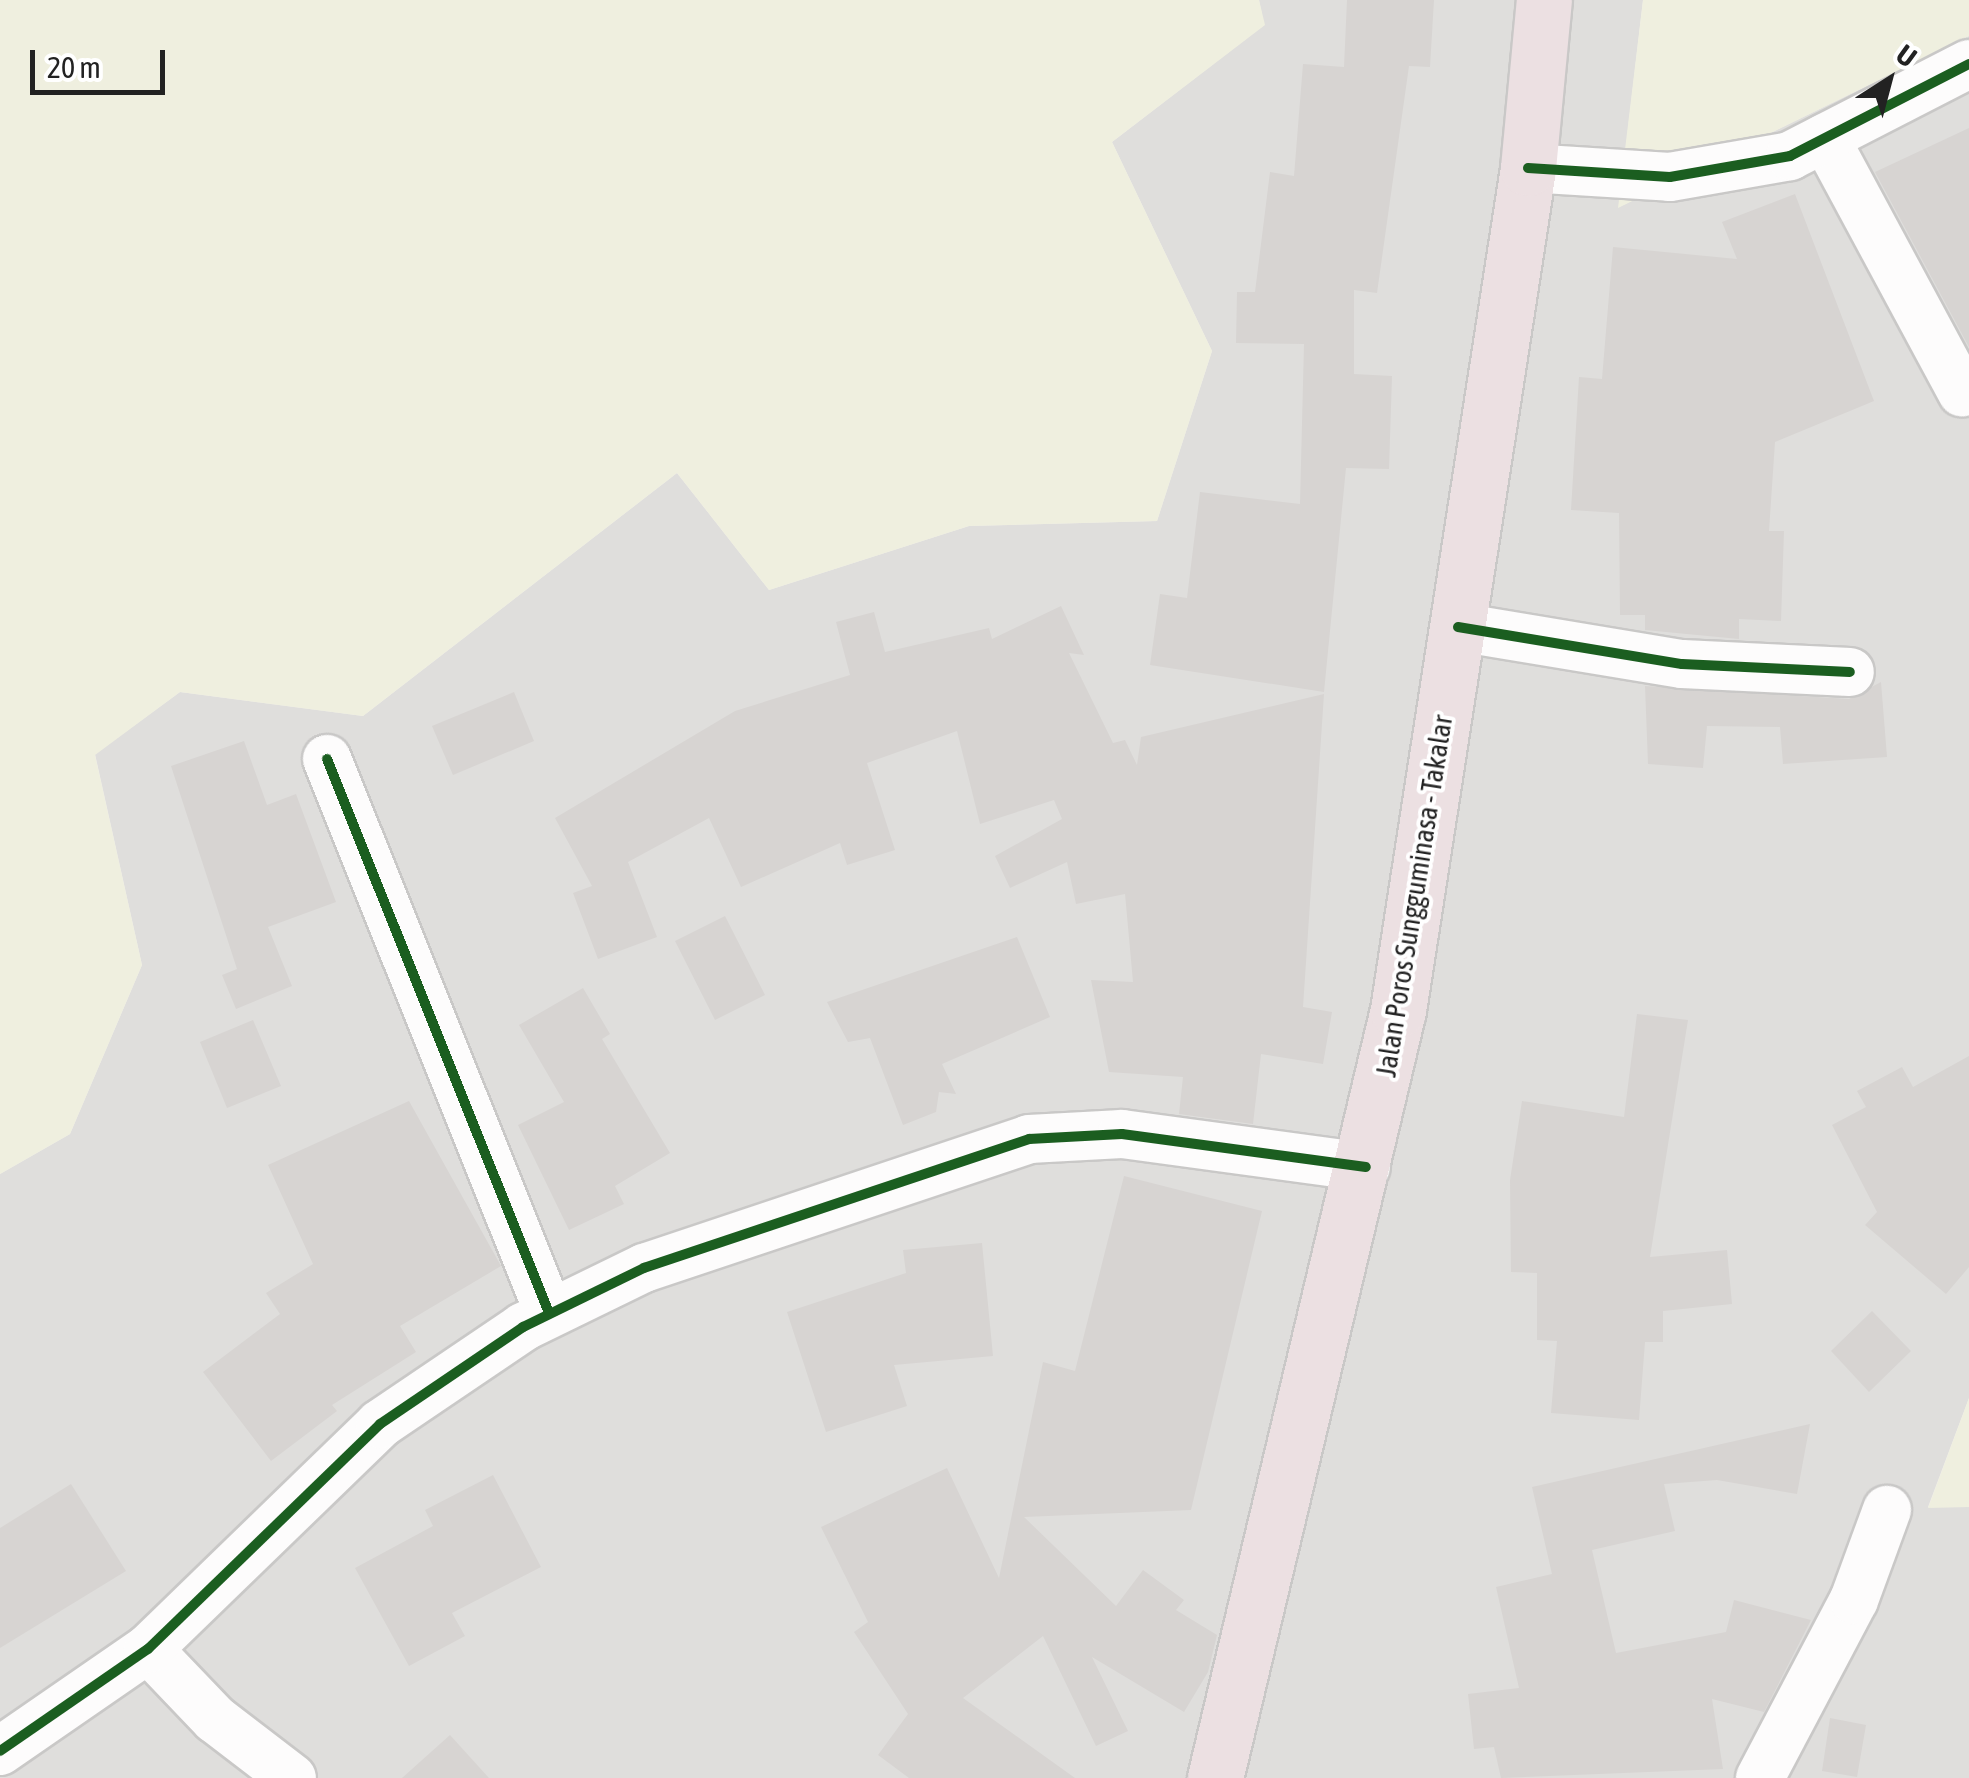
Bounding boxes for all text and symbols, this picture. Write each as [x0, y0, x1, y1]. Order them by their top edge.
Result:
scale bar [35, 30, 170, 92]
north arrow [1839, 30, 1939, 130]
text: U [1891, 38, 1923, 74]
text: 20 m [47, 50, 101, 84]
street label: Jalan Poros Sungguminasa - Takalar [1369, 713, 1459, 1079]

